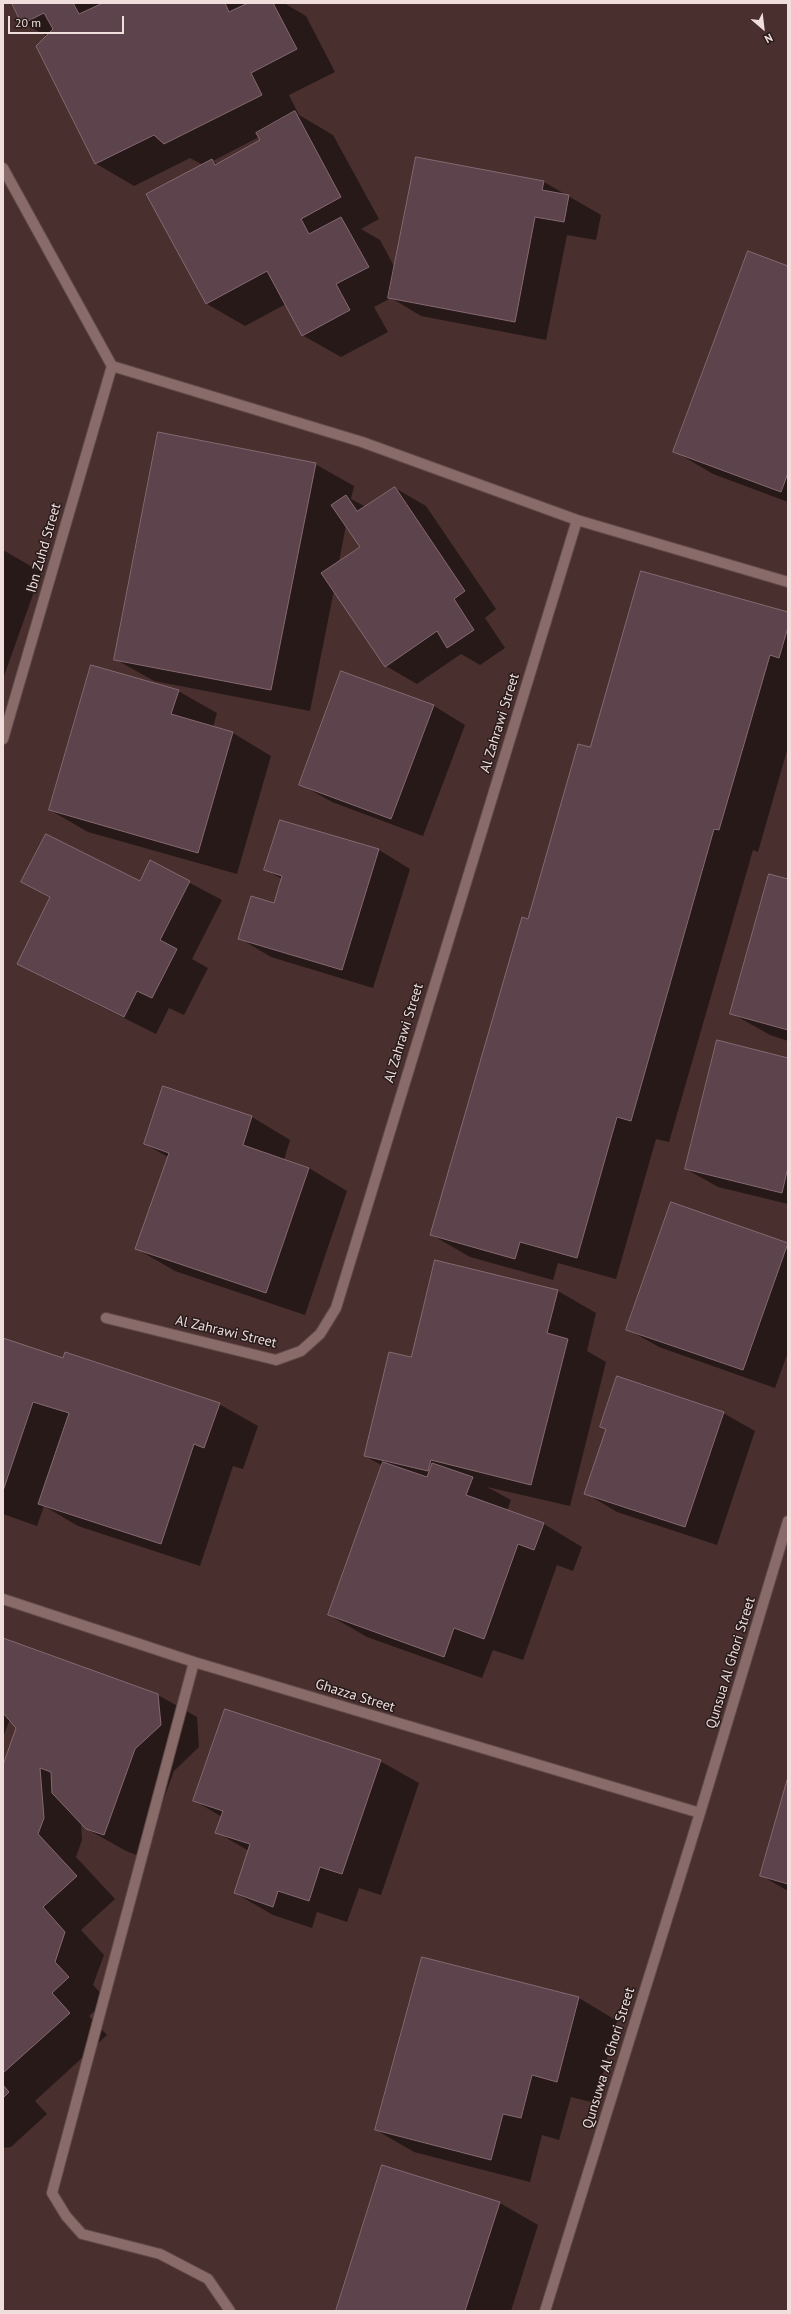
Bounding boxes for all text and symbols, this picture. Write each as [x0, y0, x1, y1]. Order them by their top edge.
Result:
scale bar [10, 8, 126, 34]
north arrow [743, 8, 783, 48]
text: 20 m [15, 15, 41, 30]
text: N [762, 31, 775, 46]
street label: Ibn Zuhd Street [23, 501, 65, 595]
street label: Al Zahrawi Street [477, 671, 523, 775]
street label: Al Zahrawi Street [381, 981, 427, 1085]
street label: Al Zahrawi Street [174, 1312, 278, 1352]
street label: Qunsua Al Ghori Street [703, 1595, 759, 1731]
street label: Ghazza Street [313, 1676, 397, 1716]
street label: Qunsuwa Al Ghori Street [579, 1985, 639, 2131]

